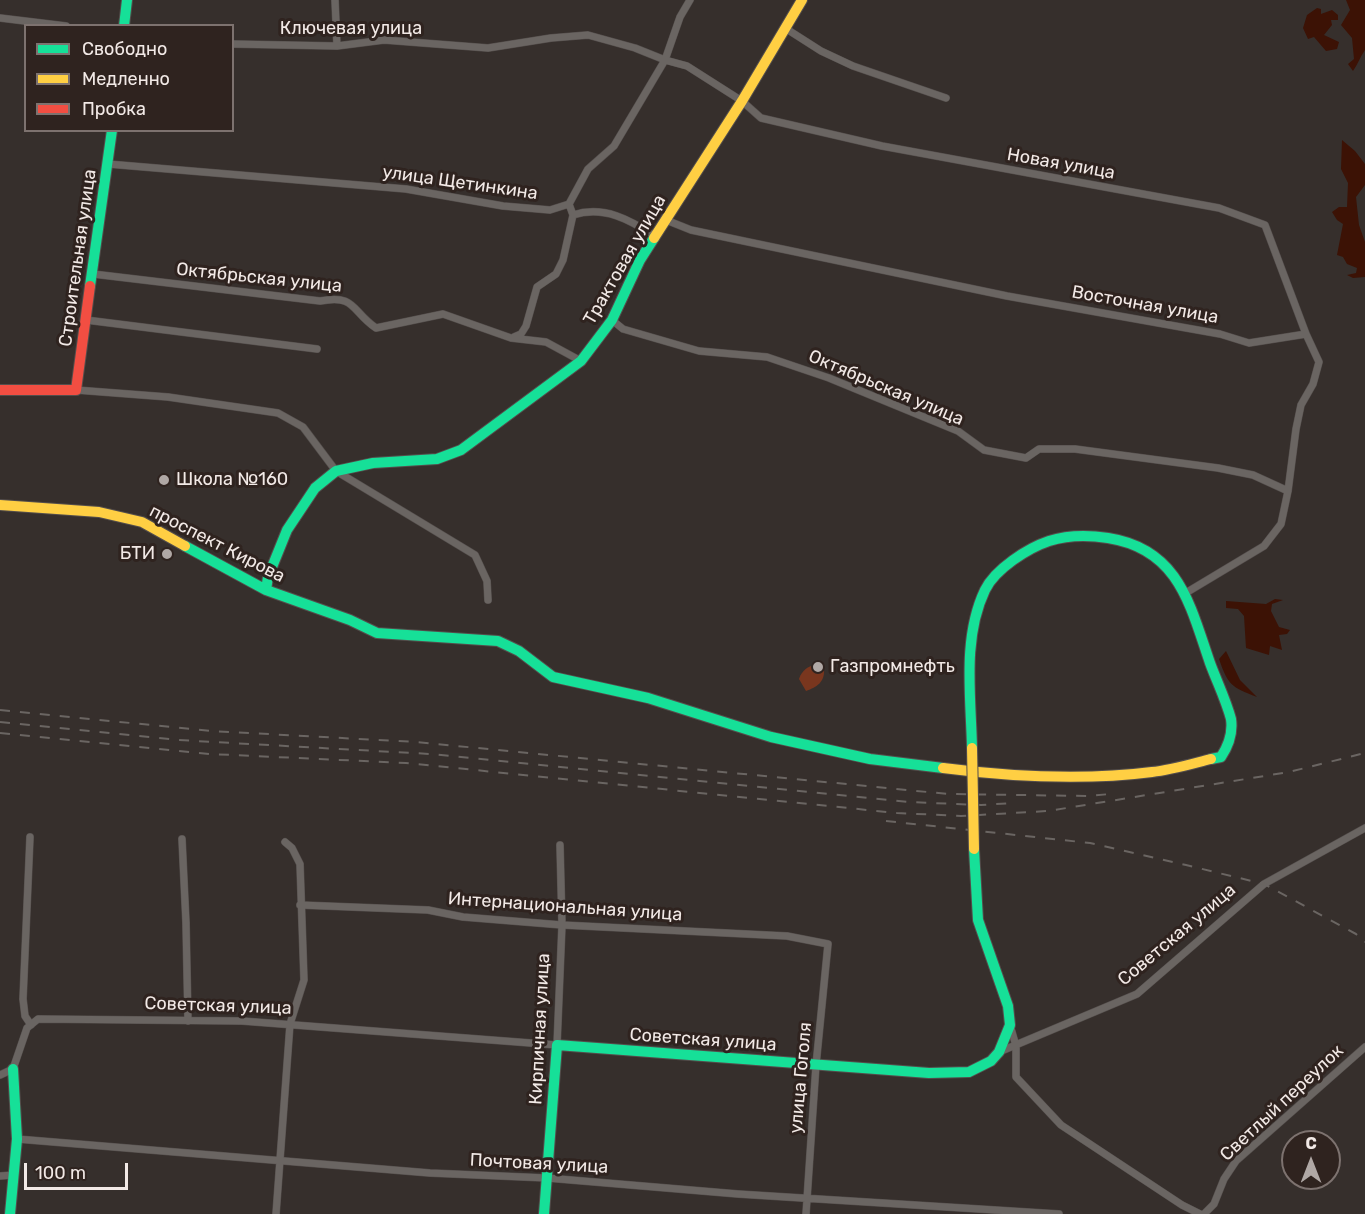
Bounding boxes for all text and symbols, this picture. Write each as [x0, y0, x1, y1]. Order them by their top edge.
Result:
street label: Ключевая улица [280, 18, 422, 40]
legend [24, 24, 234, 132]
text: Свободно [82, 38, 167, 60]
text: Медленно [82, 68, 170, 90]
text: Пробка [82, 98, 146, 120]
street label: Новая улица [1005, 144, 1117, 184]
street label: улица Щетинкина [381, 161, 539, 205]
street label: Строительная улица [55, 168, 101, 348]
street label: Трактовая улица [579, 191, 671, 329]
street label: Октябрьская улица [175, 259, 343, 297]
street label: Восточная улица [1070, 281, 1220, 329]
street label: Октябрьская улица [805, 346, 967, 430]
place label: Школа №160 [176, 469, 288, 491]
marker: Школа №160 [157, 473, 171, 487]
street label: проспект Кирова [146, 501, 288, 587]
place label: БТИ [120, 543, 155, 565]
marker: БТИ [160, 547, 174, 561]
place label: Газпромнефть [830, 656, 955, 678]
marker: Газпромнефть [811, 660, 825, 674]
street label: Советская улица [1114, 879, 1240, 991]
street label: Интернациональная улица [447, 888, 683, 926]
street label: Кирпичная улица [525, 953, 555, 1105]
street label: Советская улица [144, 993, 292, 1019]
street label: улица Гоголя [785, 1021, 817, 1135]
street label: Советская улица [629, 1024, 777, 1056]
street label: Светлый переулок [1216, 1040, 1348, 1166]
north arrow [1281, 1130, 1341, 1190]
street label: Почтовая улица [469, 1150, 609, 1178]
scale bar [27, 1151, 130, 1189]
text: 100 m [35, 1162, 86, 1184]

